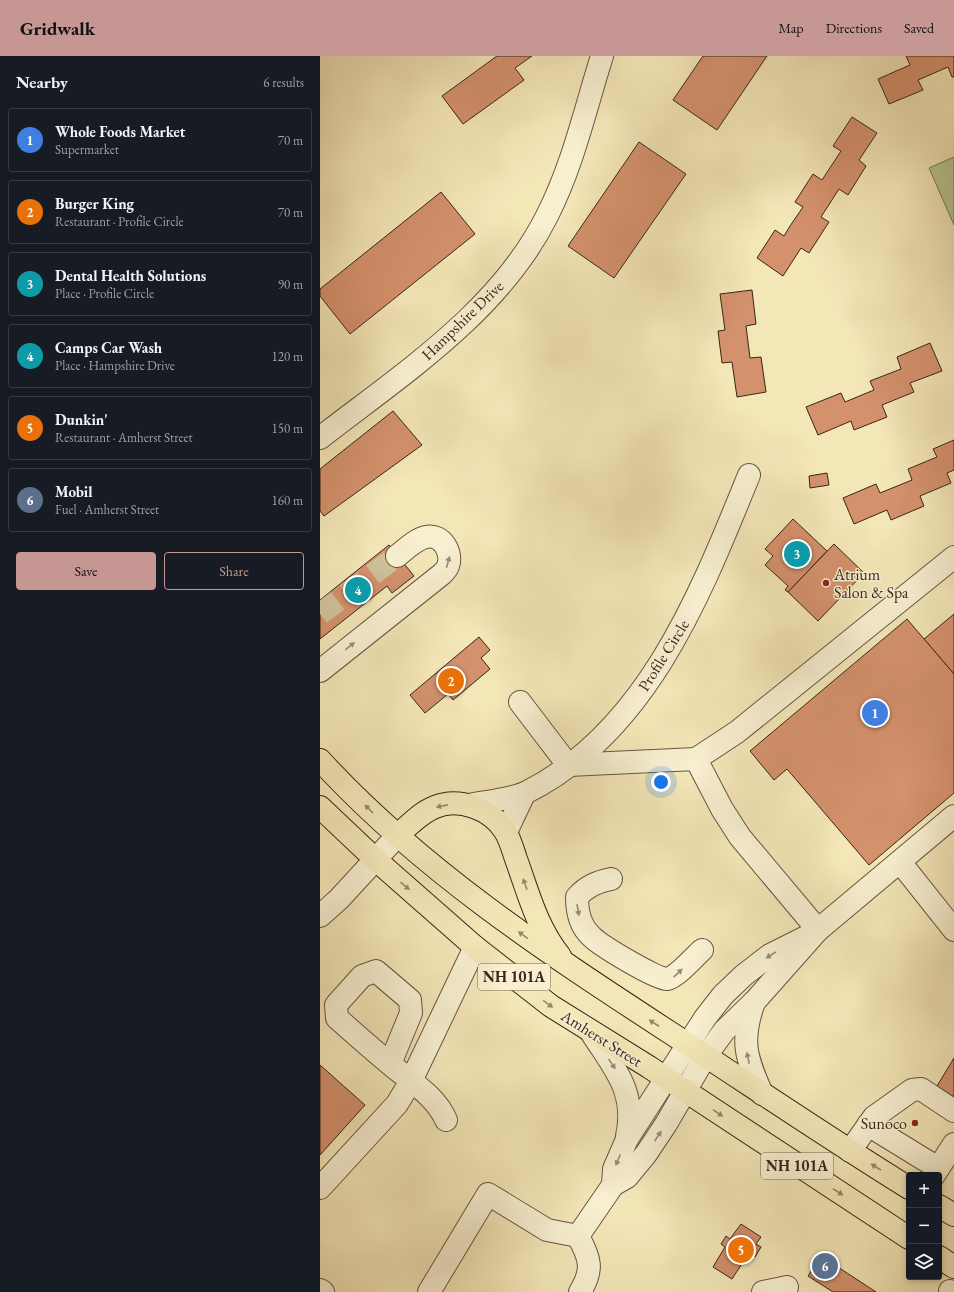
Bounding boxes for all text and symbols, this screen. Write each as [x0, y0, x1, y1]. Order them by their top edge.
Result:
text: Gridwalk [20, 16, 95, 41]
text: Map [778, 19, 804, 37]
text: Directions [826, 19, 882, 37]
text: Saved [904, 19, 934, 37]
text: Nearby [16, 71, 68, 93]
text: 6 results [263, 74, 304, 91]
text: Whole Foods Market [55, 122, 185, 141]
text: 1 [27, 132, 33, 149]
text: 70 m [278, 132, 303, 149]
text: Supermarket [55, 141, 119, 158]
text: Burger King [55, 194, 134, 213]
text: 2 [27, 204, 33, 221]
text: 70 m [278, 204, 303, 221]
text: Restaurant · Profile Circle [55, 213, 184, 230]
text: Dental Health Solutions [55, 266, 206, 285]
text: 3 [27, 276, 33, 293]
text: 90 m [278, 276, 303, 293]
street label: Hampshire Drive [417, 276, 508, 365]
text: Place · Profile Circle [55, 285, 154, 302]
text: Camps Car Wash [55, 338, 162, 357]
text: 4 [27, 348, 33, 365]
text: 120 m [272, 348, 303, 365]
text: Place · Hampshire Drive [55, 357, 175, 374]
text: Dunkin' [55, 410, 108, 429]
text: 5 [27, 420, 33, 437]
text: 150 m [272, 420, 303, 437]
text: Restaurant · Amherst Street [55, 429, 193, 446]
text: Mobil [55, 482, 92, 501]
text: 6 [27, 492, 33, 509]
text: 160 m [272, 492, 303, 509]
text: Fuel · Amherst Street [55, 501, 159, 518]
pin: 3 [784, 539, 810, 569]
button: Save [16, 552, 156, 590]
button: Share [164, 552, 304, 590]
one-way arrow [445, 556, 451, 569]
place label: Atrium Salon & Spa [833, 564, 909, 603]
pin: 4 [345, 575, 371, 605]
marker: Atrium Salon & Spa [821, 578, 831, 588]
street label: Profile Circle [633, 615, 694, 695]
one-way arrow [345, 641, 356, 650]
pin: 2 [438, 666, 464, 696]
pin: 1 [862, 698, 888, 728]
your location [651, 772, 671, 792]
one-way arrow [435, 803, 448, 809]
one-way arrow [364, 804, 374, 814]
one-way arrow [522, 878, 528, 890]
one-way arrow [400, 881, 410, 890]
one-way arrow [576, 904, 582, 917]
one-way arrow [518, 932, 528, 940]
one-way arrow [765, 952, 777, 959]
road number: NH 101A [478, 964, 550, 990]
one-way arrow [672, 968, 683, 977]
one-way arrow [543, 1000, 554, 1008]
street label: Amherst Street [556, 1005, 646, 1072]
one-way arrow [649, 1019, 660, 1027]
one-way arrow [745, 1052, 751, 1064]
one-way arrow [608, 1059, 616, 1070]
one-way arrow [712, 1109, 723, 1117]
place label: Sunoco [861, 1113, 907, 1134]
marker: Sunoco [910, 1118, 920, 1128]
one-way arrow [654, 1131, 662, 1141]
road number: NH 101A [761, 1153, 833, 1179]
one-way arrow [614, 1155, 620, 1167]
one-way arrow [870, 1164, 882, 1171]
map controls [906, 1172, 942, 1280]
button: + [906, 1172, 942, 1208]
one-way arrow [832, 1189, 844, 1196]
button: − [906, 1208, 942, 1244]
pin: 5 [728, 1235, 754, 1265]
button: layers [906, 1244, 942, 1280]
pin: 6 [812, 1251, 838, 1281]

